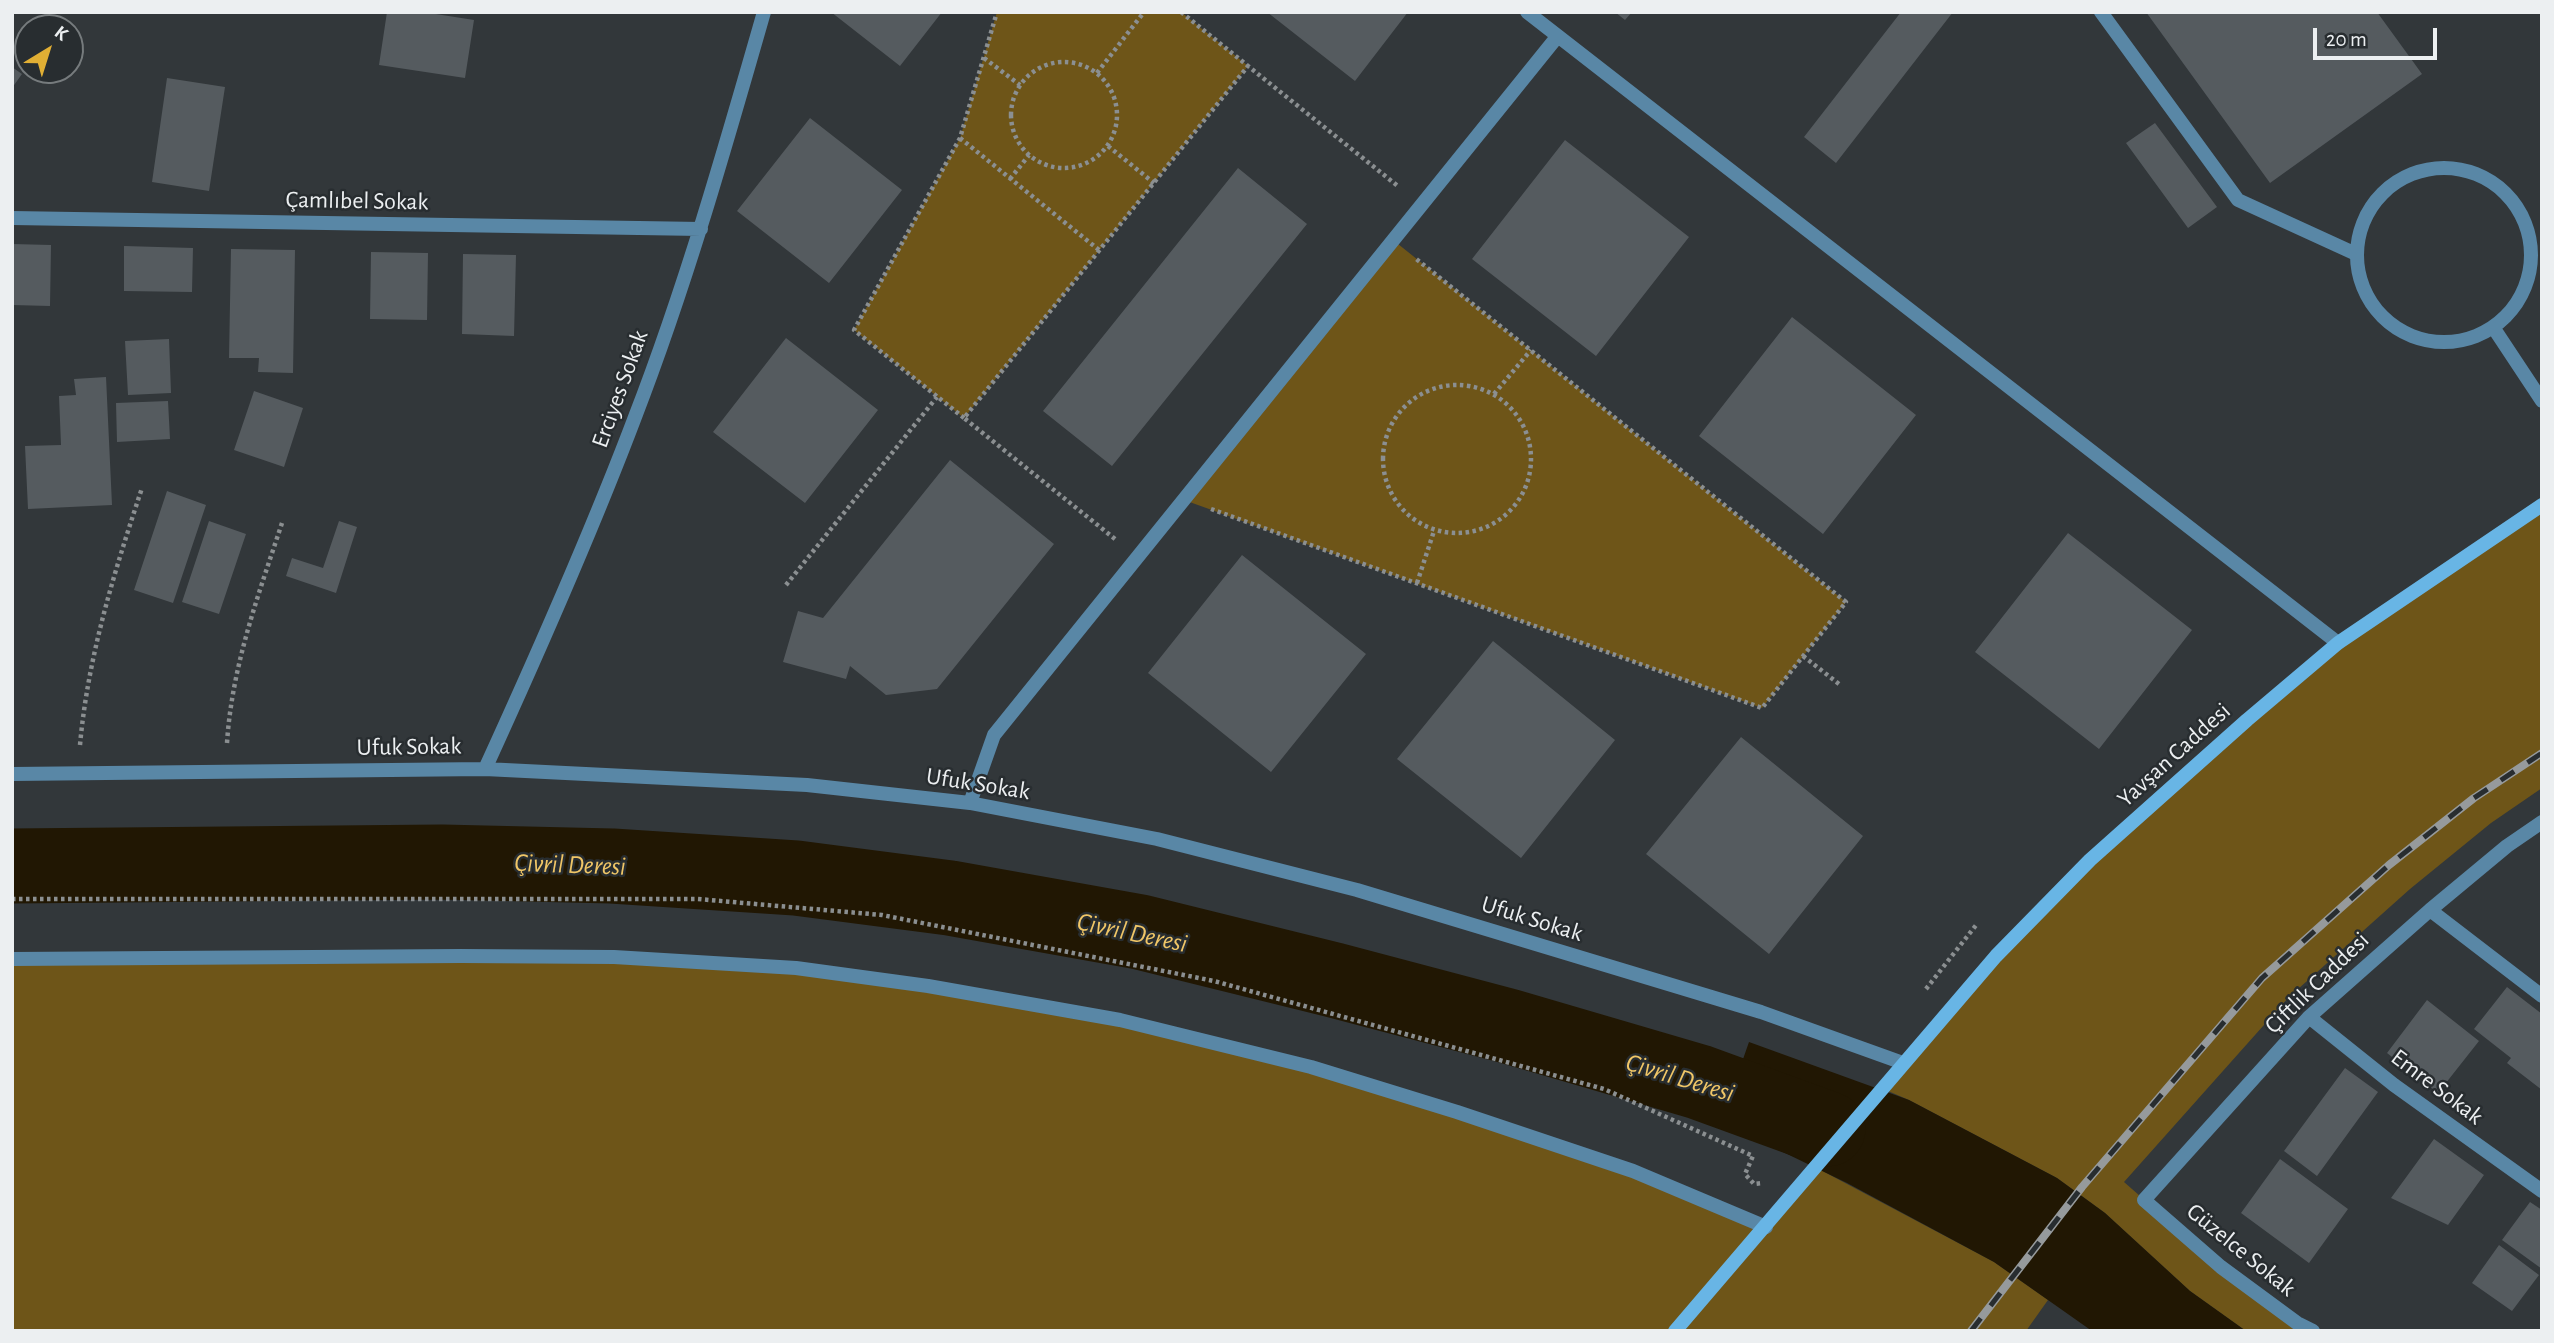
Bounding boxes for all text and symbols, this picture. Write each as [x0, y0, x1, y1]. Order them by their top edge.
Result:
north arrow [14, 14, 84, 84]
scale bar [2316, 14, 2440, 58]
text: K [51, 23, 71, 45]
text: 20 m [2326, 29, 2367, 50]
street label: Çamlıbel Sokak [285, 185, 429, 217]
street label: Erciyes Sokak [585, 326, 655, 452]
street label: Yavşan Caddesi [2111, 697, 2237, 813]
street label: Ufuk Sokak [356, 732, 462, 762]
street label: Ufuk Sokak [924, 762, 1032, 806]
water label: Çivril Deresi [514, 847, 626, 883]
street label: Ufuk Sokak [1478, 890, 1586, 948]
water label: Çivril Deresi [1074, 906, 1190, 960]
street label: Çiftlik Caddesi [2259, 926, 2375, 1040]
street label: Emre Sokak [2385, 1043, 2489, 1131]
water label: Çivril Deresi [1622, 1047, 1738, 1109]
street label: Güzelce Sokak [2181, 1197, 2301, 1303]

